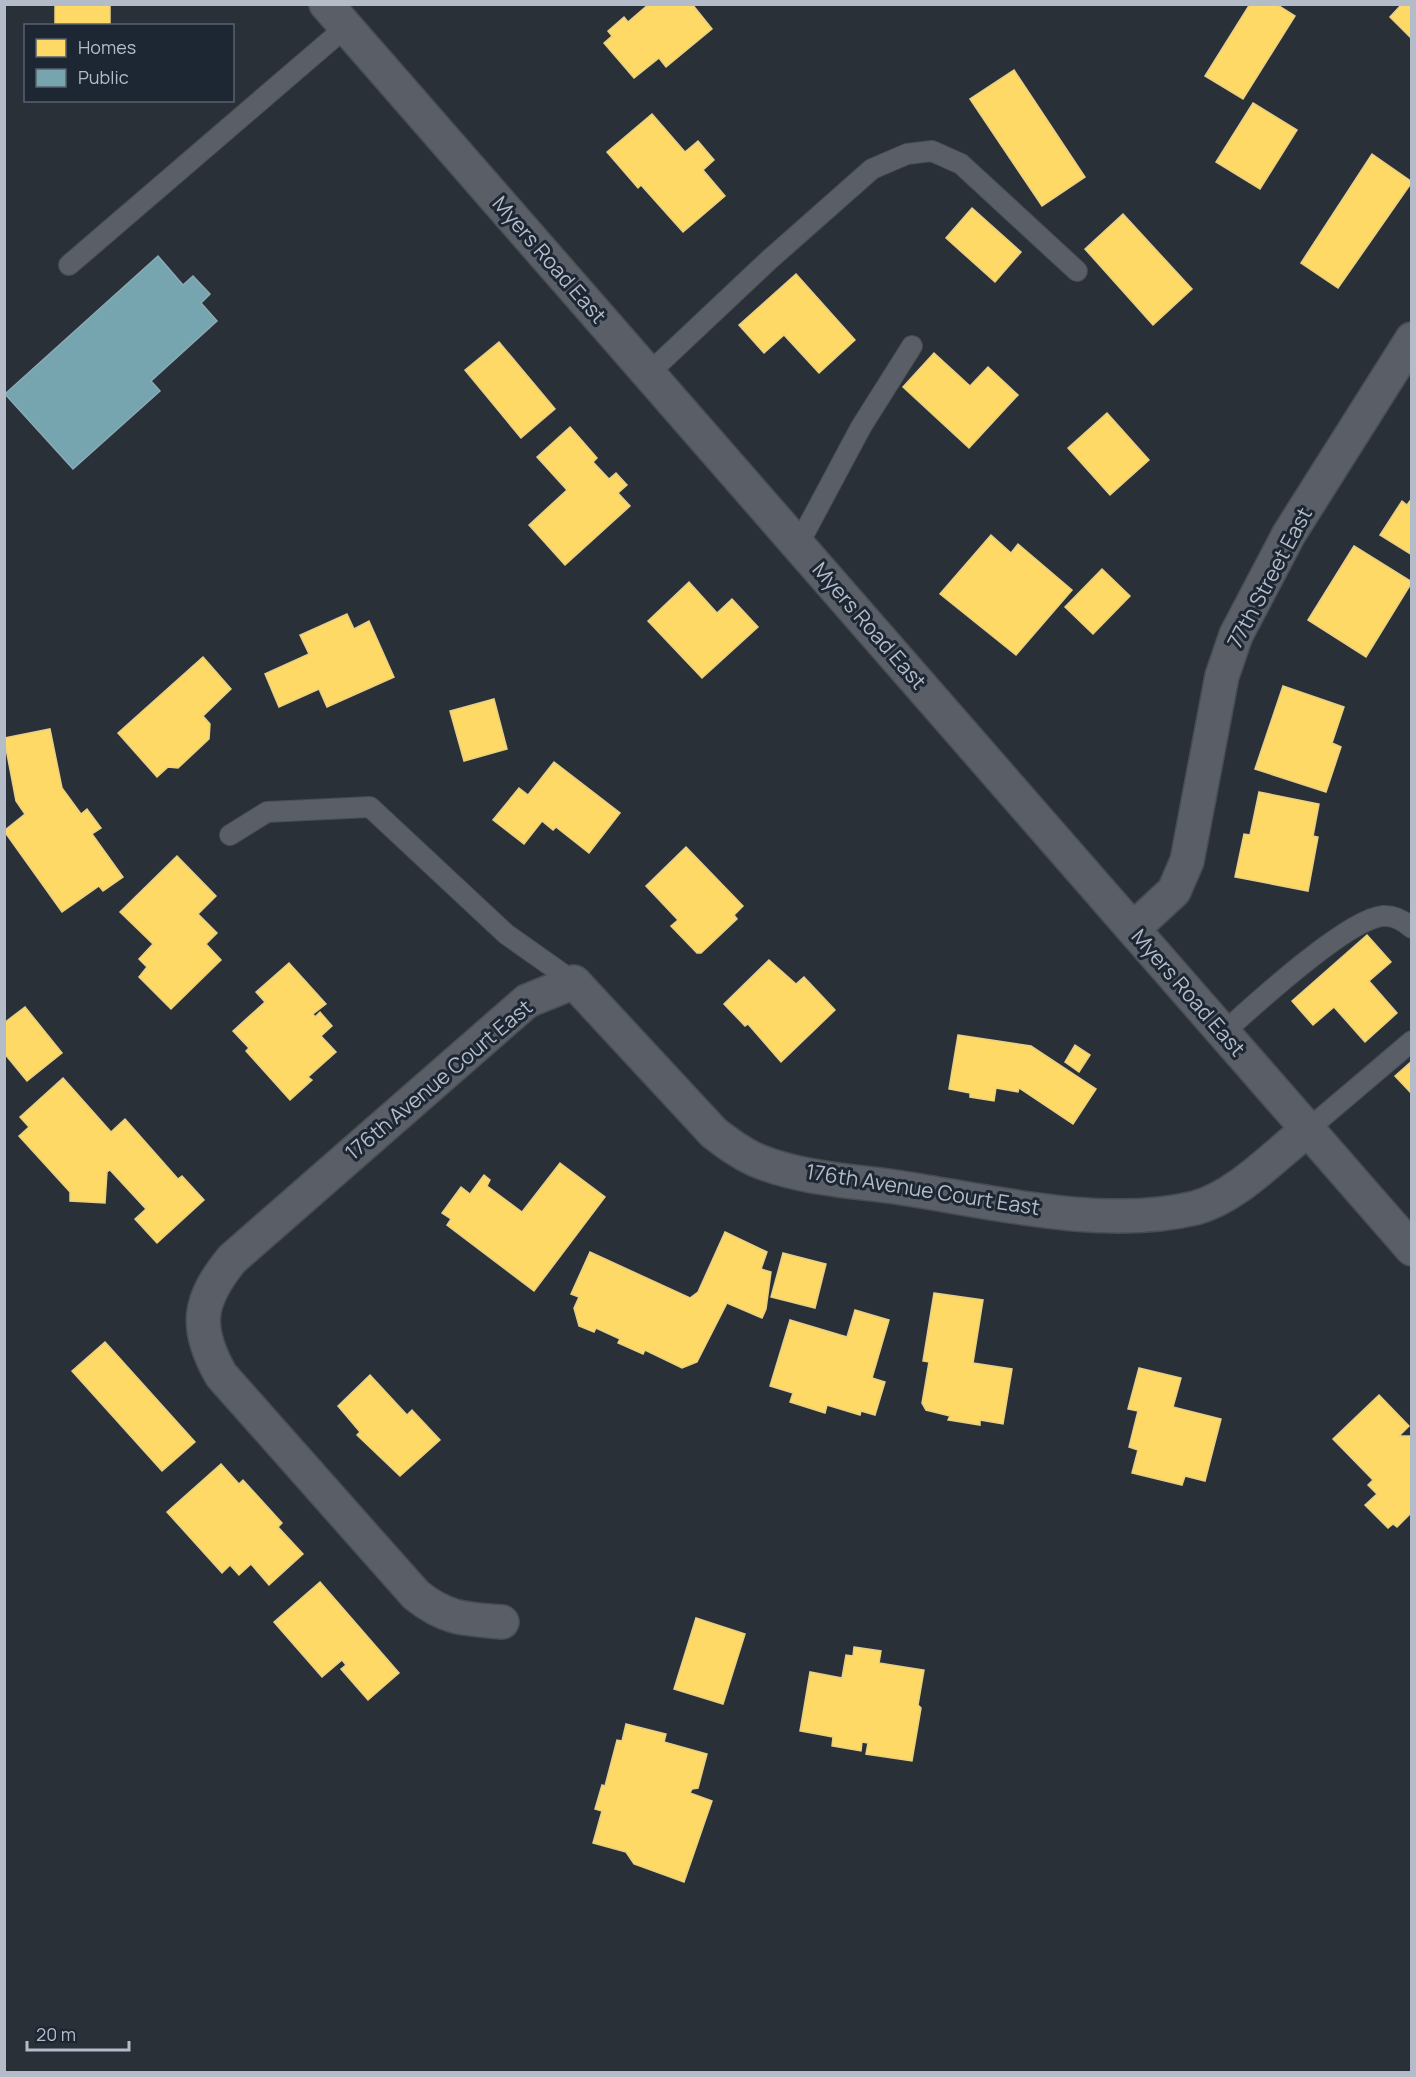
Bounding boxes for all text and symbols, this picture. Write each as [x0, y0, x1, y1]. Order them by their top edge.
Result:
legend [24, 24, 234, 102]
text: Homes [78, 35, 136, 59]
text: Public [78, 65, 129, 89]
street label: Myers Road East [487, 190, 613, 329]
street label: 77th Street East [1220, 502, 1318, 653]
street label: Myers Road East [807, 556, 933, 695]
street label: Myers Road East [1126, 923, 1252, 1062]
street label: 176th Avenue Court East [339, 993, 538, 1166]
street label: 176th Avenue Court East [804, 1157, 1042, 1221]
scale bar [27, 2014, 129, 2052]
text: 20 m [36, 2022, 76, 2046]

